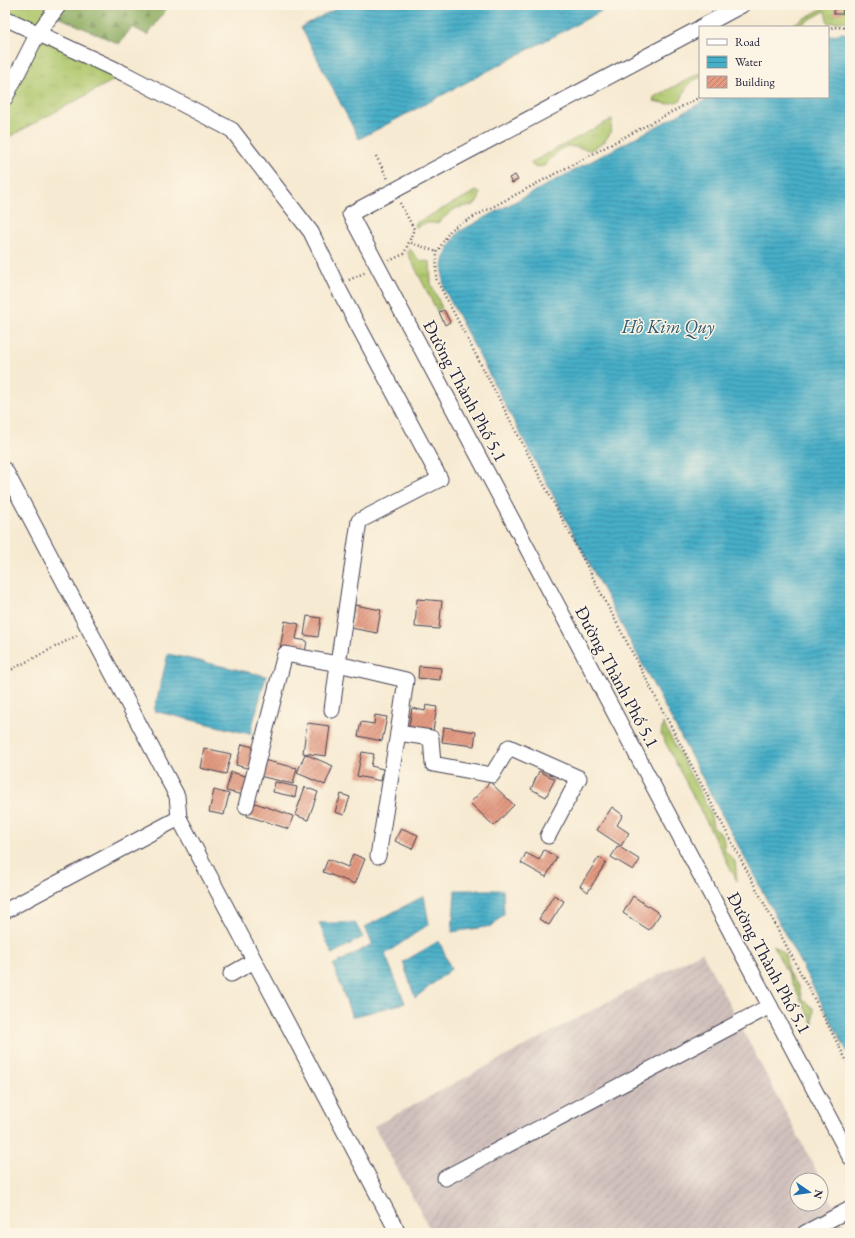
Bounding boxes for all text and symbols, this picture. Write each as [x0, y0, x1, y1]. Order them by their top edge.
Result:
legend [699, 26, 829, 98]
text: Road [735, 34, 761, 50]
text: Water [735, 54, 762, 70]
text: Building [735, 74, 776, 90]
water label: Hồ Kim Quy [621, 314, 715, 339]
street label: Đường Thành Phố 5.1 [418, 316, 513, 466]
street label: Đường Thành Phố 5.1 [570, 602, 665, 752]
street label: Đường Thành Phố 5.1 [722, 888, 817, 1038]
north arrow [789, 1172, 829, 1212]
text: N [811, 1188, 827, 1200]

